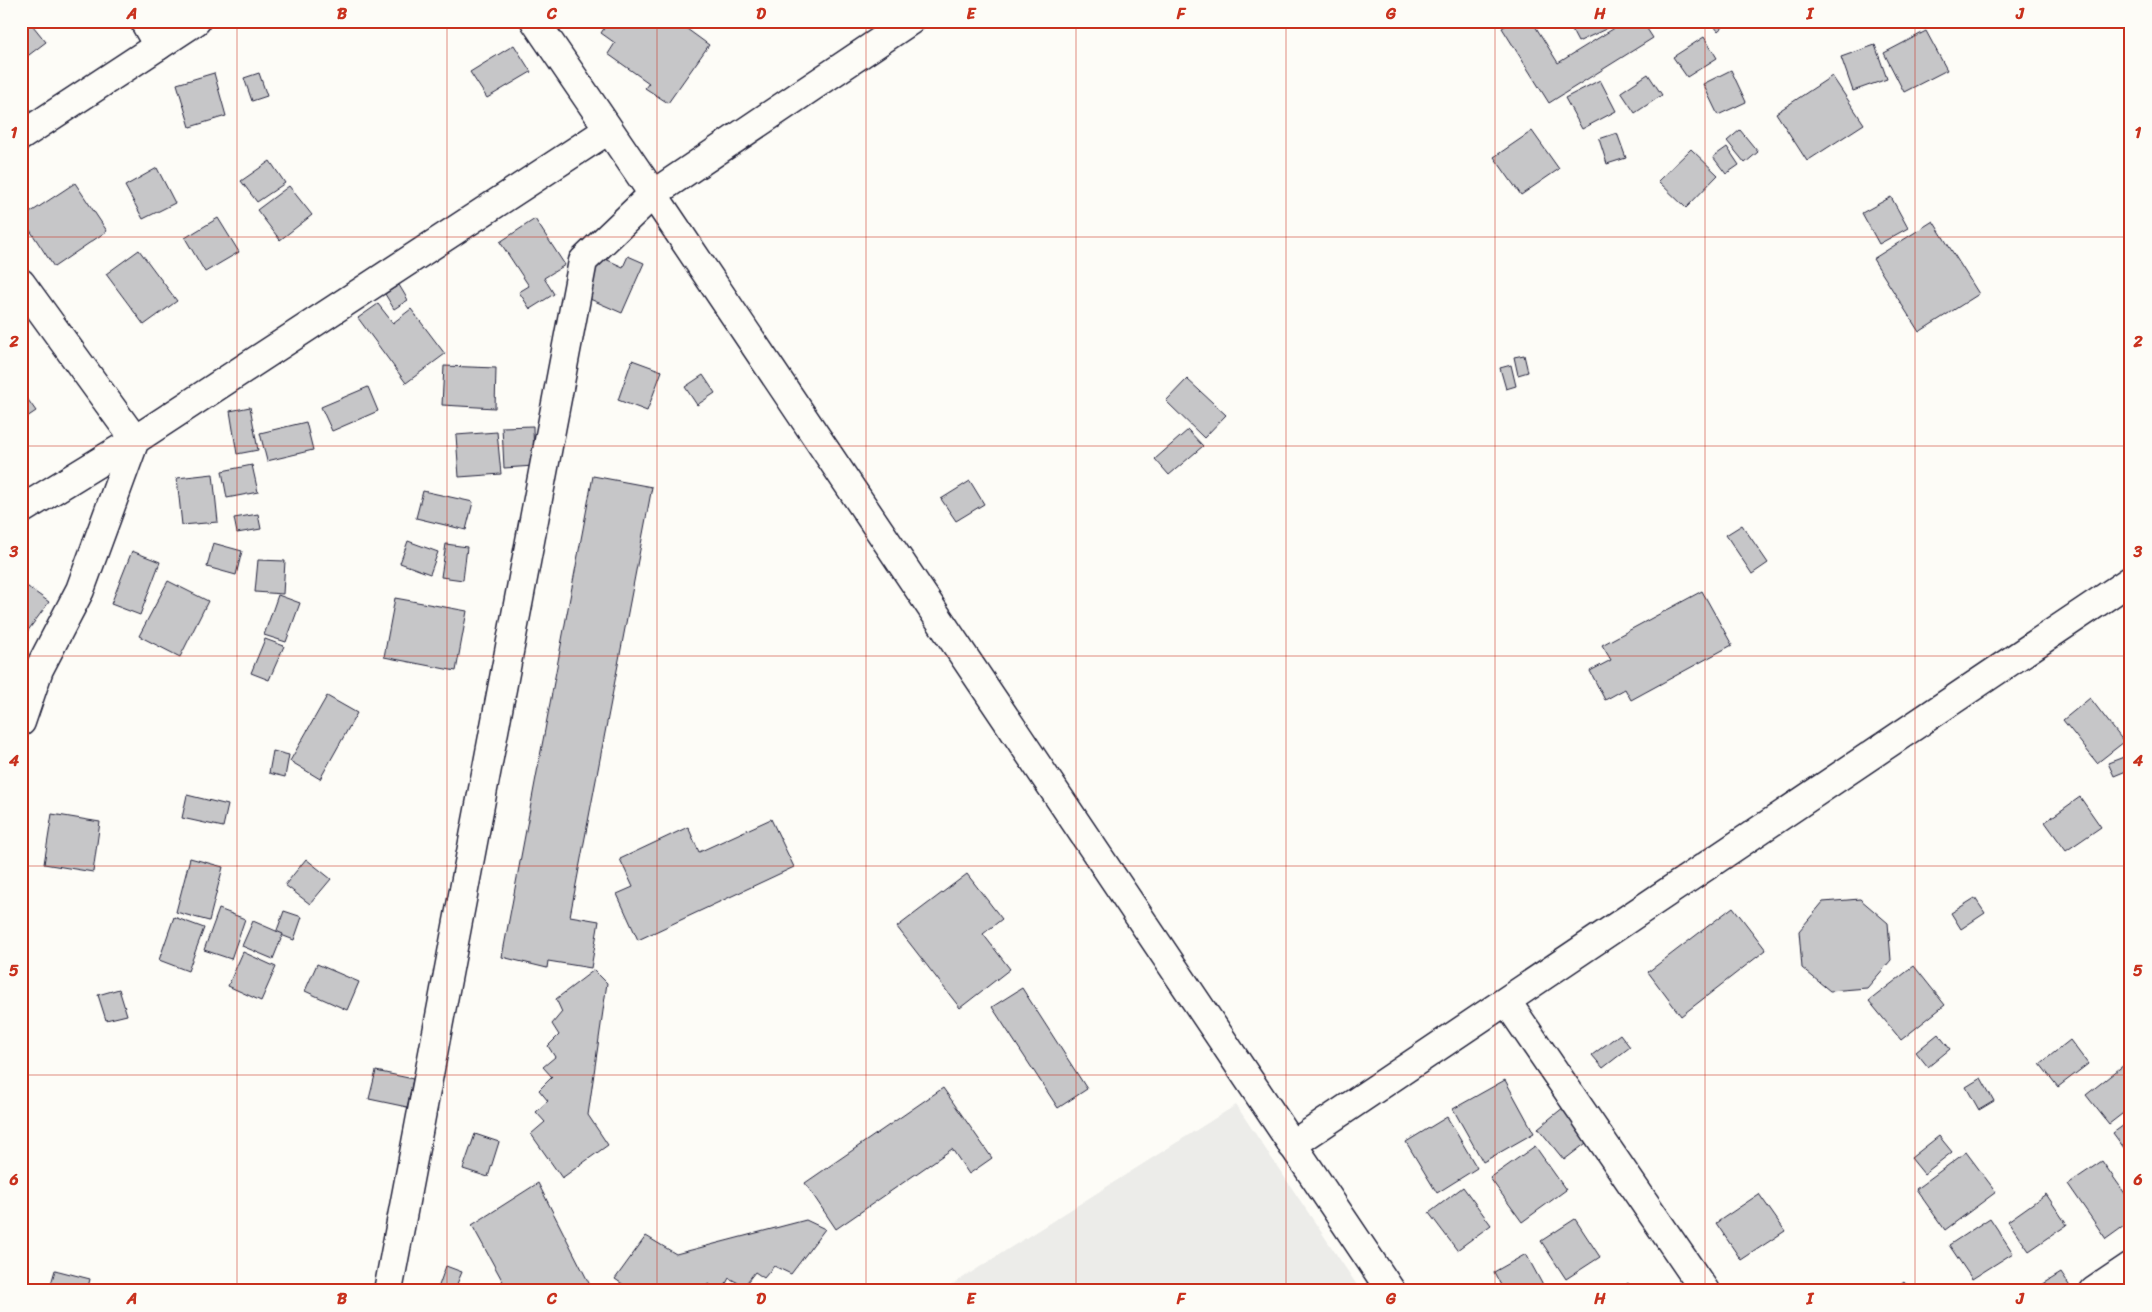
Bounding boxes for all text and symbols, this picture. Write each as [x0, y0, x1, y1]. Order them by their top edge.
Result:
text: A [126, 0, 137, 28]
text: B [337, 0, 348, 28]
text: C [546, 0, 558, 28]
text: D [756, 0, 766, 28]
text: E [967, 0, 977, 28]
text: F [1176, 0, 1187, 28]
text: G [1385, 0, 1397, 28]
text: H [1593, 0, 1606, 28]
text: I [1806, 0, 1815, 28]
text: J [2015, 0, 2025, 28]
text: 1 [11, 118, 18, 147]
text: 1 [2135, 118, 2142, 147]
text: 2 [8, 327, 19, 356]
text: 2 [2132, 327, 2143, 356]
text: 3 [9, 537, 19, 566]
text: 3 [2133, 537, 2143, 566]
text: 4 [8, 746, 19, 775]
text: 4 [2132, 746, 2143, 775]
text: 5 [9, 956, 19, 985]
text: 5 [2133, 956, 2143, 985]
text: 6 [8, 1165, 19, 1194]
text: 6 [2132, 1165, 2143, 1194]
text: A [126, 1284, 137, 1312]
text: B [337, 1284, 348, 1312]
text: C [546, 1284, 558, 1312]
text: D [756, 1284, 766, 1312]
text: E [967, 1284, 977, 1312]
text: F [1176, 1284, 1187, 1312]
text: G [1385, 1284, 1397, 1312]
text: H [1593, 1284, 1606, 1312]
text: I [1806, 1284, 1815, 1312]
text: J [2015, 1284, 2025, 1312]

